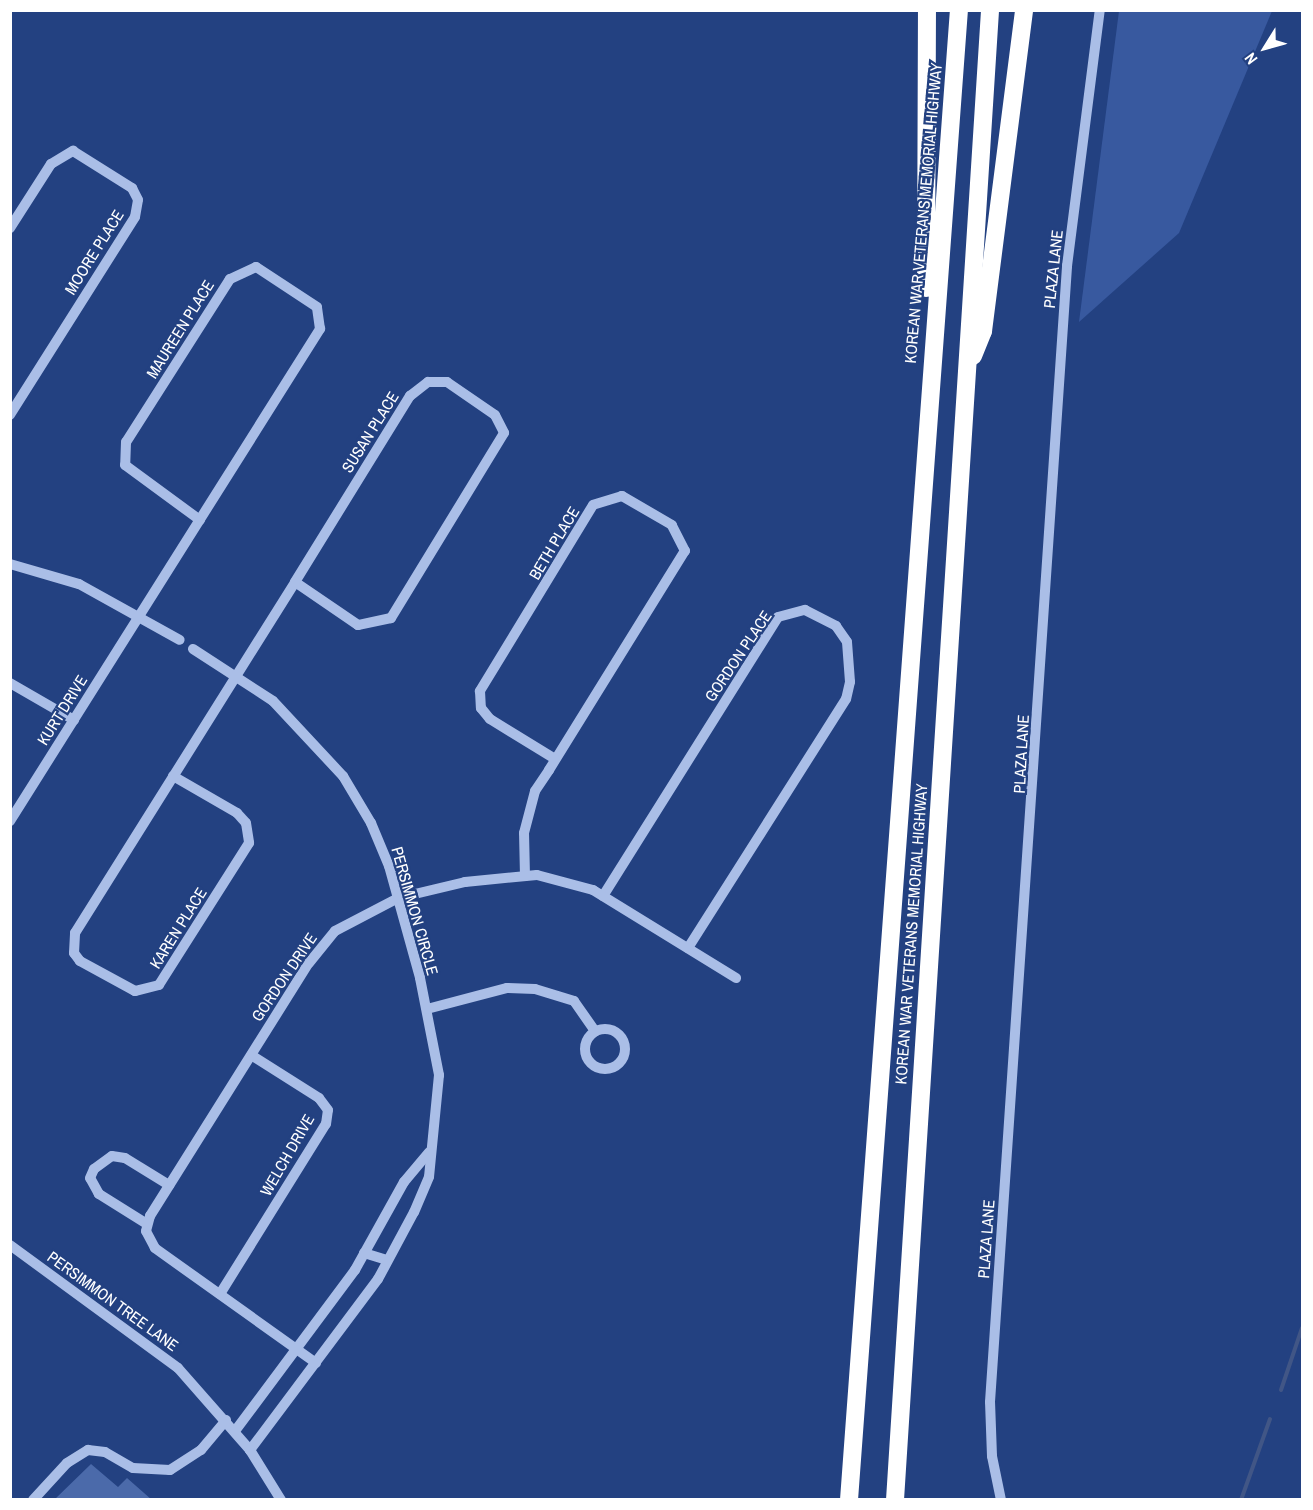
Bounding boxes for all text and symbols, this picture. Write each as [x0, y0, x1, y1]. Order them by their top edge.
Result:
north arrow [1235, 18, 1295, 78]
text: N [1239, 48, 1262, 69]
street label: KOREAN WAR VETERANS MEMORIAL HIGHWAY [900, 62, 946, 364]
street label: MOORE PLACE [60, 206, 128, 298]
street label: PLAZA LANE [1039, 228, 1067, 310]
street label: MAUREEN PLACE [142, 276, 218, 382]
street label: SUSAN PLACE [338, 388, 402, 476]
street label: BETH PLACE [525, 503, 583, 583]
street label: GORDON PLACE [700, 607, 776, 705]
street label: KURT DRIVE [33, 671, 91, 749]
street label: PLAZA LANE [1009, 714, 1033, 794]
street label: KOREAN WAR VETERANS MEMORIAL HIGHWAY [891, 783, 931, 1085]
street label: PERSIMMON CIRCLE [387, 845, 443, 977]
street label: KAREN PLACE [146, 884, 210, 972]
street label: GORDON DRIVE [247, 929, 321, 1025]
street label: WELCH DRIVE [256, 1111, 318, 1199]
street label: PLAZA LANE [974, 1199, 998, 1279]
street label: PERSIMMON TREE LANE [44, 1247, 182, 1355]

